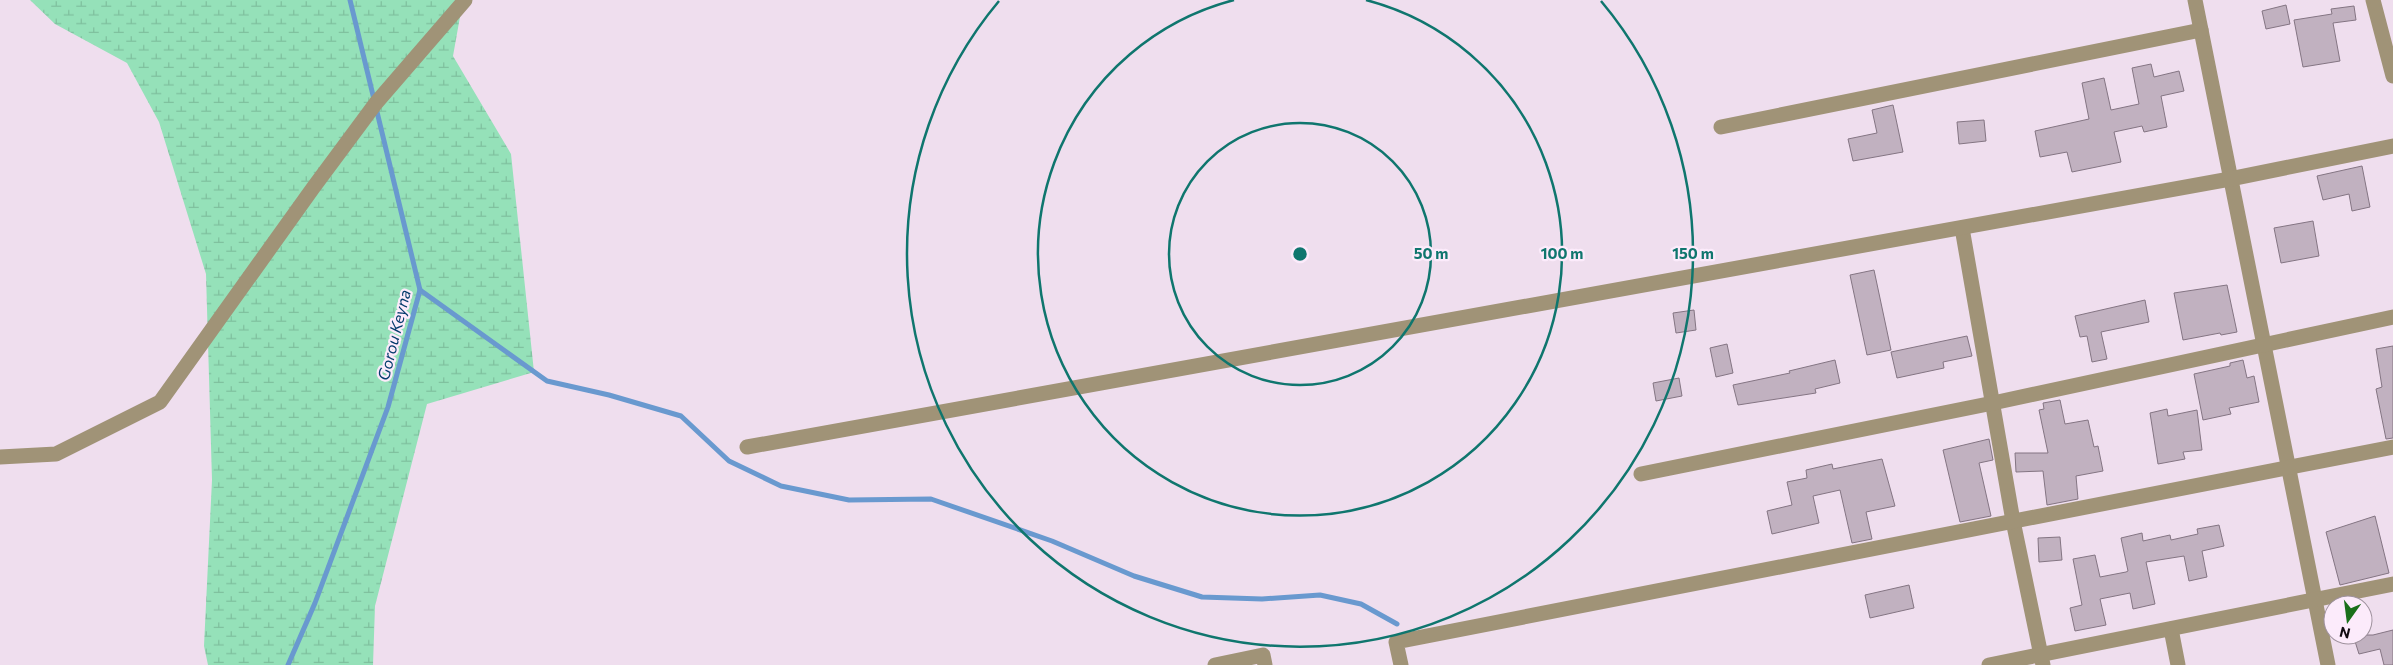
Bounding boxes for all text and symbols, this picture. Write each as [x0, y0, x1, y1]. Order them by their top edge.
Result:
text: 50 m [1414, 244, 1448, 262]
text: 100 m [1541, 244, 1583, 262]
text: 150 m [1672, 244, 1714, 262]
centre of rings [1291, 245, 1309, 263]
water label: Gorou Keyna [373, 287, 414, 382]
north arrow [2323, 595, 2373, 645]
text: N [2338, 624, 2352, 643]

